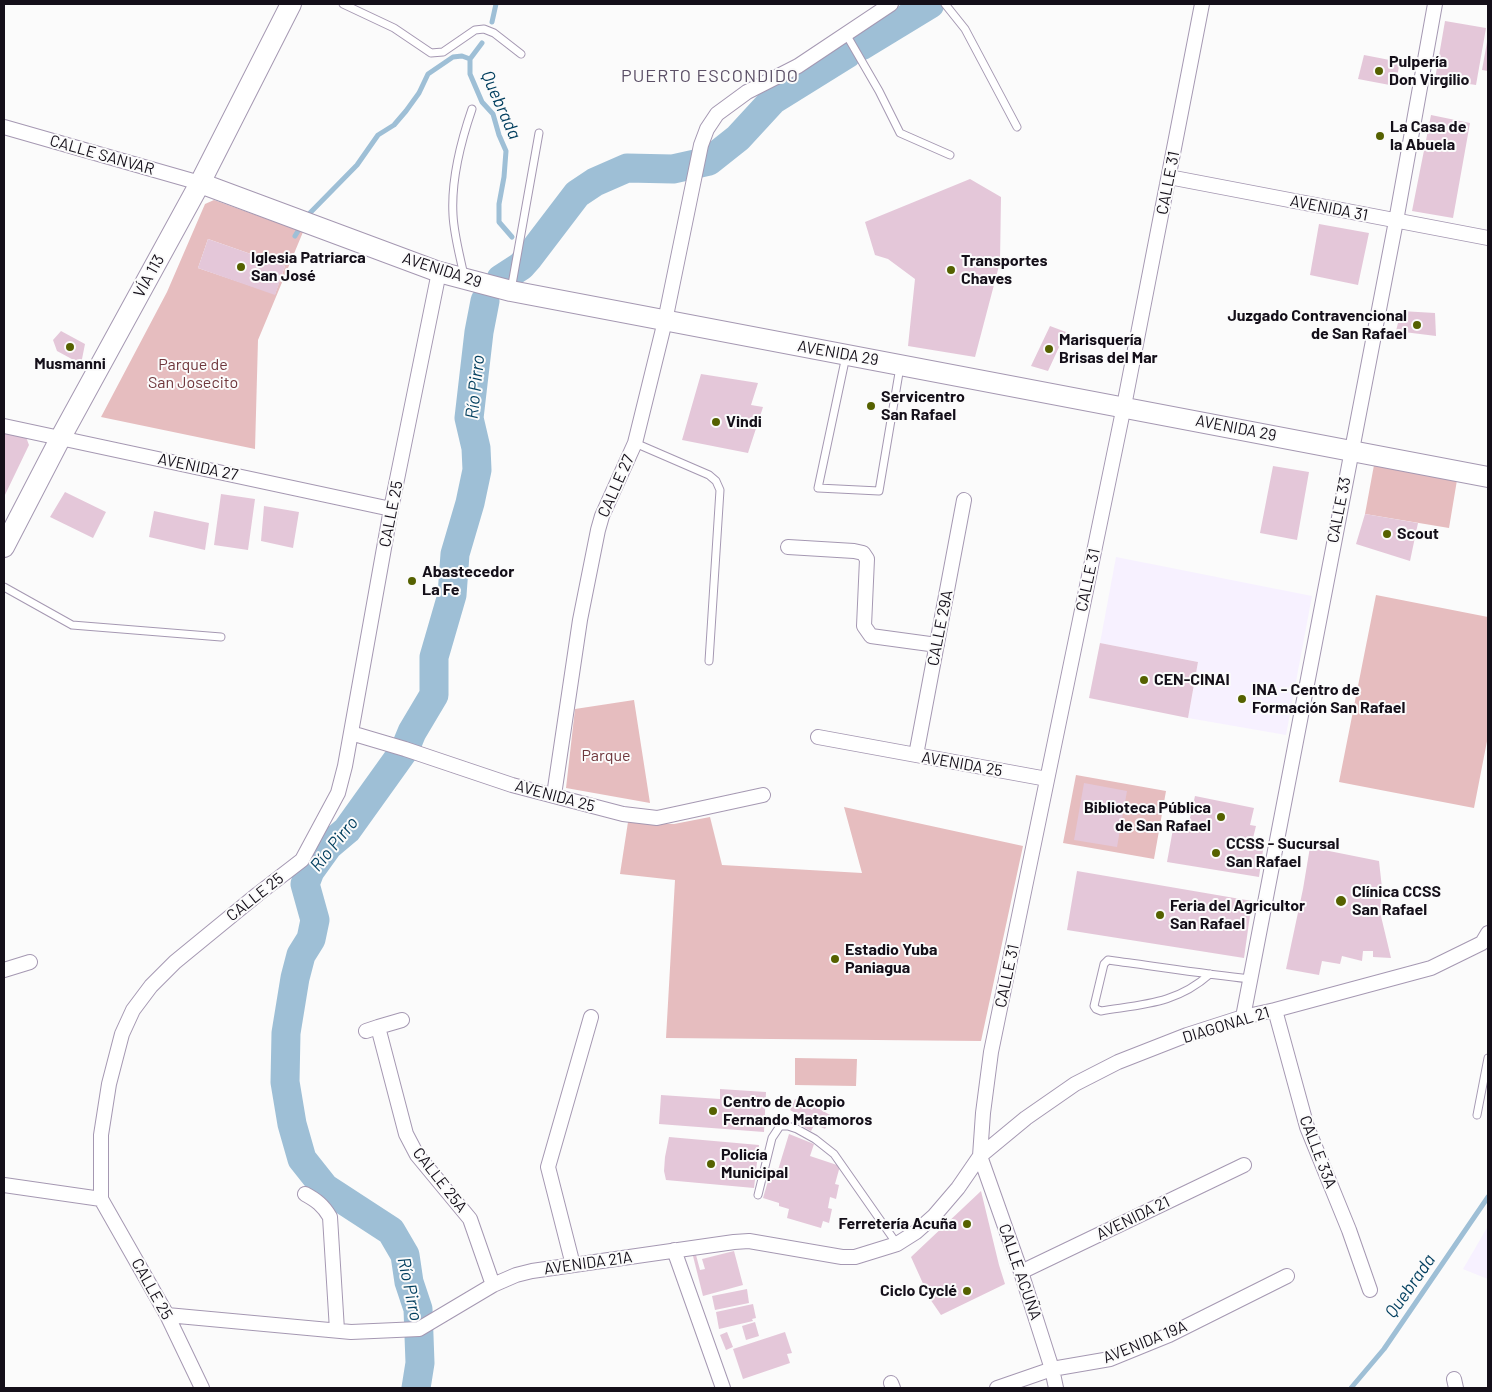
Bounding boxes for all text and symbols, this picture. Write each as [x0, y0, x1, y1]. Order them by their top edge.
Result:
place label: Pulpería Don Virgilio [1389, 52, 1469, 90]
district label: PUERTO ESCONDIDO [619, 65, 801, 87]
marker: Pulpería Don Virgilio [1373, 65, 1385, 77]
water label: Quebrada [476, 67, 526, 143]
place label: La Casa de la Abuela [1390, 117, 1466, 155]
marker: La Casa de la Abuela [1374, 130, 1386, 142]
street label: CALLE SANVAR [48, 131, 156, 179]
street label: CALLE 31 [1152, 150, 1184, 216]
street label: AVENIDA 31 [1288, 191, 1370, 225]
place label: Iglesia Patriarca San José [251, 248, 366, 286]
street label: AVENIDA 29 [400, 248, 484, 292]
street label: VÍA 113 [129, 251, 169, 301]
place label: Transportes Chaves [961, 251, 1048, 289]
marker: Iglesia Patriarca San José [235, 261, 247, 273]
marker: Transportes Chaves [945, 264, 957, 276]
place label: Juzgado Contravencional de San Rafael [1227, 306, 1407, 344]
marker: Juzgado Contravencional de San Rafael [1411, 319, 1423, 331]
place label: Marisquería Brisas del Mar [1059, 330, 1158, 368]
street label: AVENIDA 29 [796, 336, 880, 370]
marker: Musmanni [64, 341, 76, 353]
marker: Marisquería Brisas del Mar [1043, 343, 1055, 355]
place label: Musmanni [34, 354, 106, 374]
water label: Río Pirro [461, 354, 489, 420]
park label: Parque de San Josecito [148, 355, 238, 393]
place label: Servicentro San Rafael [881, 387, 965, 425]
marker: Servicentro San Rafael [865, 400, 877, 412]
street label: AVENIDA 29 [1194, 411, 1278, 445]
place label: Vindi [726, 412, 762, 432]
marker: Vindi [710, 416, 722, 428]
street label: AVENIDA 27 [156, 449, 240, 485]
street label: CALLE 27 [594, 452, 638, 520]
street label: CALLE 33 [1323, 475, 1355, 545]
street label: CALLE 25 [375, 479, 407, 549]
place label: Scout [1397, 524, 1439, 544]
marker: Scout [1381, 528, 1393, 540]
street label: CALLE 31 [1072, 547, 1104, 613]
place label: Abastecedor La Fe [422, 562, 514, 600]
marker: Abastecedor La Fe [406, 575, 418, 587]
street label: CALLE 29A [923, 588, 957, 668]
place label: CEN-CINAI [1154, 670, 1230, 690]
marker: CEN-CINAI [1138, 674, 1150, 686]
place label: INA - Centro de Formación San Rafael [1252, 680, 1405, 718]
marker: INA - Centro de Formación San Rafael [1236, 693, 1248, 705]
park label: Parque [581, 746, 631, 766]
street label: AVENIDA 25 [920, 747, 1004, 781]
street label: AVENIDA 25 [513, 776, 597, 816]
place label: Biblioteca Pública de San Rafael [1084, 798, 1211, 836]
marker: Biblioteca Pública de San Rafael [1215, 811, 1227, 823]
water label: Río Pirro [305, 812, 363, 876]
place label: CCSS - Sucursal San Rafael [1226, 834, 1339, 872]
marker: CCSS - Sucursal San Rafael [1210, 847, 1222, 859]
street label: CALLE 25 [223, 869, 287, 925]
place label: Clínica CCSS San Rafael [1352, 882, 1441, 920]
marker: Clínica CCSS San Rafael [1334, 894, 1348, 908]
place label: Feria del Agricultor San Rafael [1170, 896, 1305, 934]
marker: Feria del Agricultor San Rafael [1154, 909, 1166, 921]
place label: Estadio Yuba Paniagua [845, 940, 938, 978]
street label: CALLE 31 [991, 943, 1023, 1009]
marker: Estadio Yuba Paniagua [829, 953, 841, 965]
street label: DIAGONAL 21 [1180, 1003, 1272, 1047]
place label: Centro de Acopio Fernando Matamoros [723, 1092, 872, 1130]
marker: Centro de Acopio Fernando Matamoros [707, 1105, 719, 1117]
street label: CALLE 33A [1295, 1113, 1341, 1191]
street label: CALLE 25A [409, 1144, 471, 1216]
place label: Policía Municipal [721, 1145, 788, 1183]
marker: Policía Municipal [705, 1158, 717, 1170]
street label: AVENIDA 21 [1093, 1192, 1173, 1244]
place label: Ferretería Acuña [838, 1214, 957, 1234]
marker: Ferretería Acuña [961, 1218, 973, 1230]
street label: CALLE ACUÑA [995, 1221, 1045, 1323]
street label: AVENIDA 21A [543, 1247, 633, 1279]
water label: Quebrada [1380, 1250, 1440, 1322]
street label: CALLE 25 [127, 1255, 177, 1323]
water label: Río Pirro [393, 1255, 427, 1323]
place label: Ciclo Cyclé [880, 1281, 957, 1301]
marker: Ciclo Cyclé [961, 1285, 973, 1297]
street label: AVENIDA 19A [1100, 1316, 1190, 1368]

